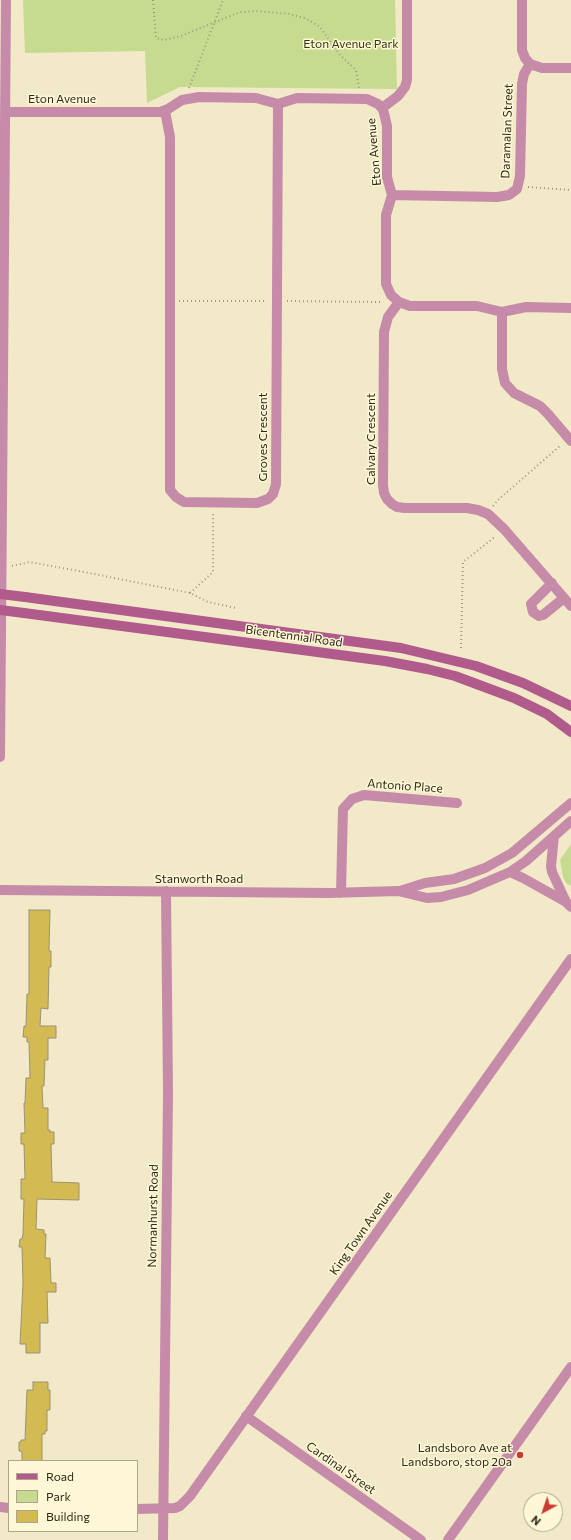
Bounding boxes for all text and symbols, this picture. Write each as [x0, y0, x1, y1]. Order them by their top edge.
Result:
park label: Eton Avenue Park [303, 37, 399, 51]
street label: Daramalan Street [498, 83, 516, 179]
street label: Eton Avenue [28, 92, 96, 106]
street label: Eton Avenue [364, 117, 384, 187]
street label: Groves Crescent [256, 392, 270, 482]
street label: Calvary Crescent [364, 393, 378, 485]
street label: Bicentennial Road [245, 622, 343, 650]
street label: Antonio Place [367, 776, 443, 796]
street label: Stanworth Road [155, 872, 243, 886]
street label: Normanhurst Road [145, 1164, 161, 1268]
street label: King Town Avenue [327, 1188, 395, 1278]
street label: Cardinal Street [303, 1439, 379, 1497]
place label: Landsboro Ave at Landsboro, stop 20a [401, 1441, 512, 1469]
marker: Landsboro Ave at Landsboro, stop 20a [515, 1450, 525, 1460]
legend [8, 1460, 138, 1532]
text: Road [46, 1469, 74, 1483]
text: Park [46, 1489, 71, 1503]
north arrow [523, 1492, 563, 1532]
text: Building [46, 1509, 90, 1523]
text: N [528, 1513, 543, 1528]

